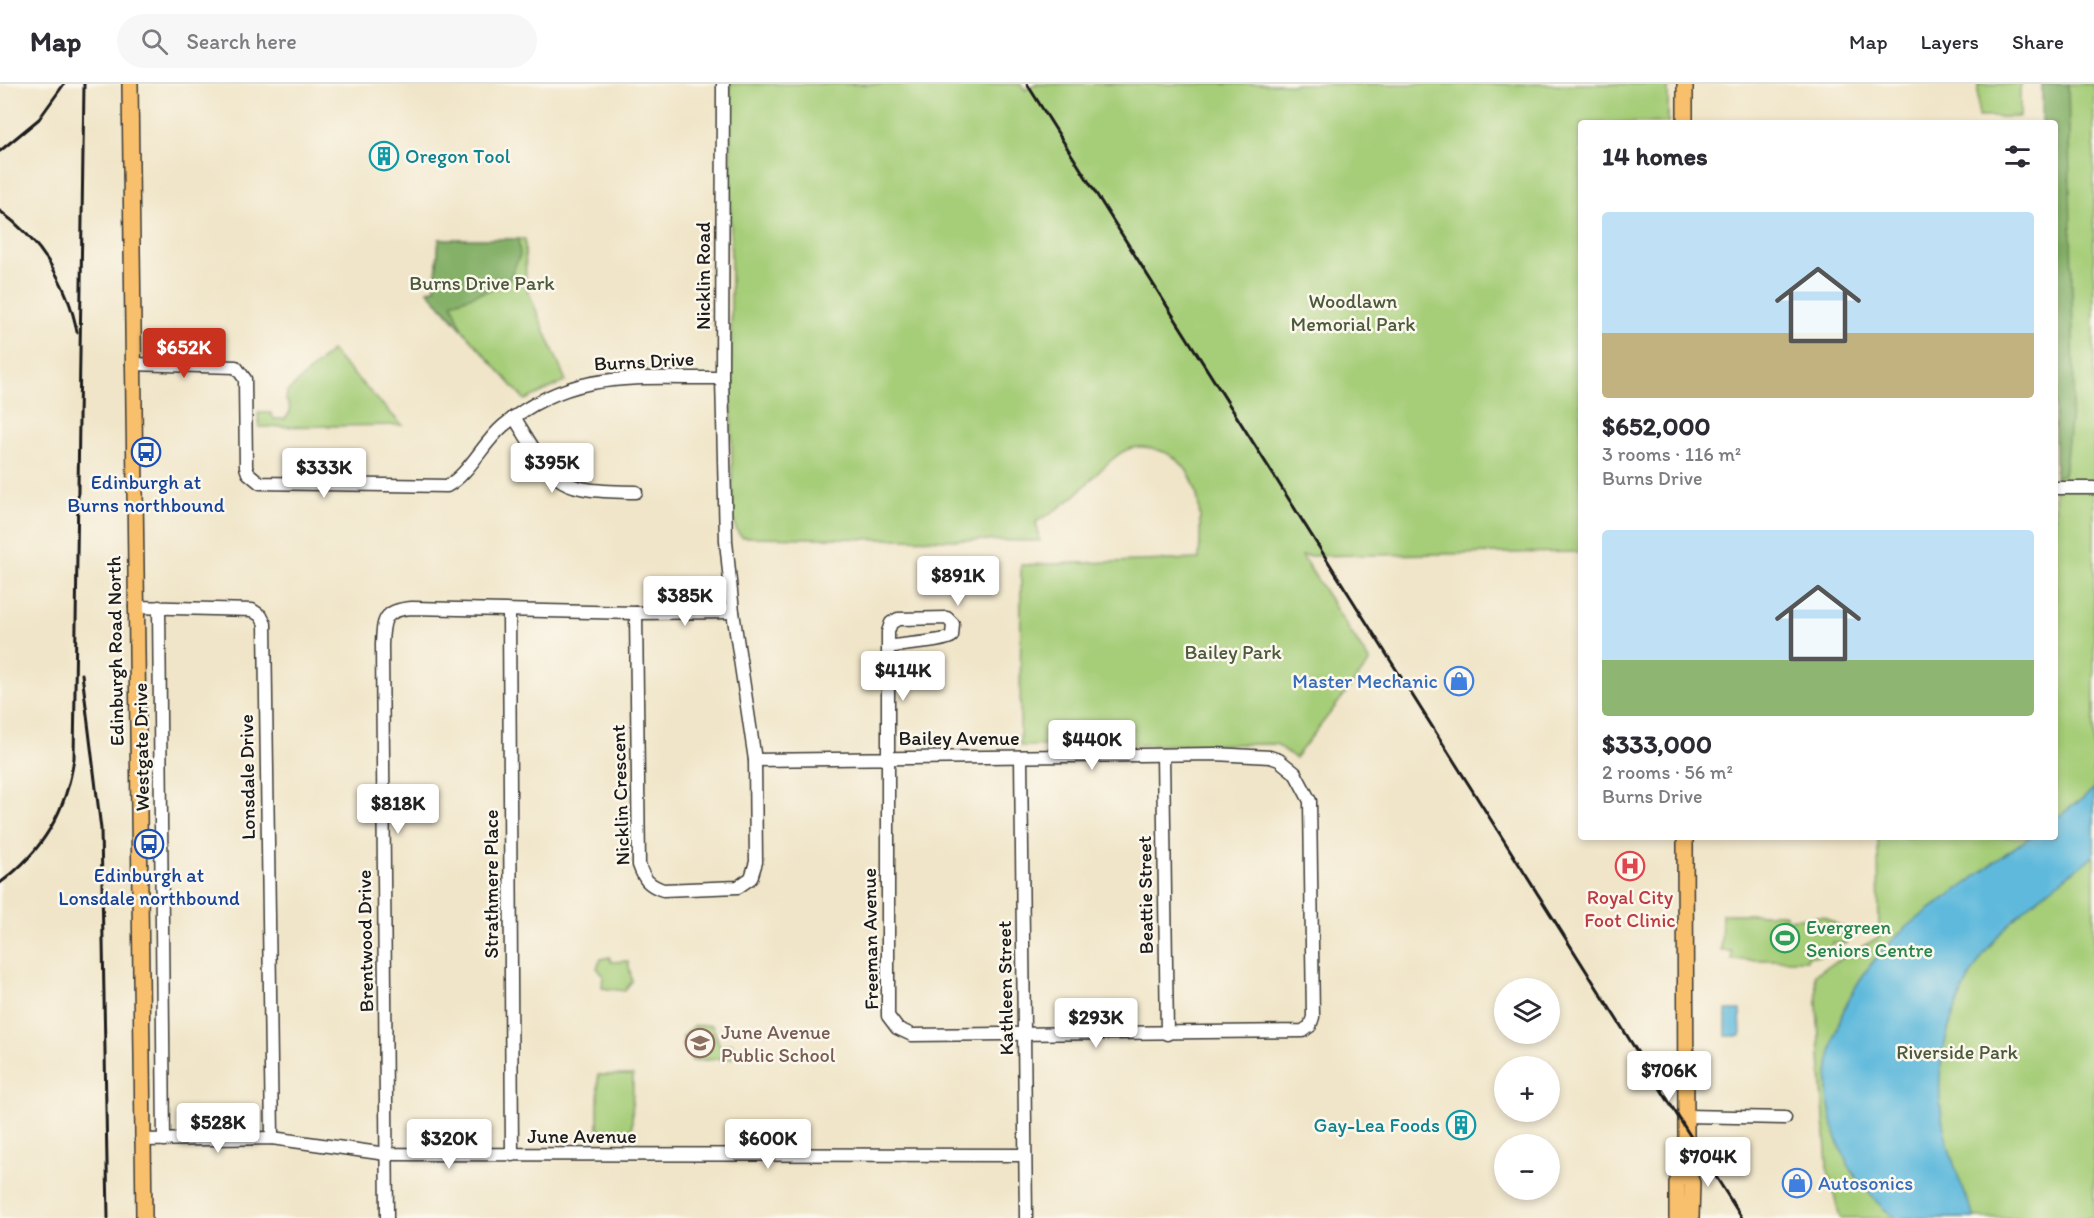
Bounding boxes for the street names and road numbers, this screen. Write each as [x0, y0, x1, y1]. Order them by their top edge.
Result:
street label: Nicklin Road [691, 222, 715, 330]
street label: Burns Drive [593, 346, 695, 376]
street label: Edinburgh Road North [101, 555, 129, 746]
street label: Westgate Drive [128, 682, 154, 812]
street label: Lonsdale Drive [234, 714, 260, 840]
street label: Nicklin Crescent [606, 724, 634, 866]
street label: Bailey Avenue [898, 726, 1020, 750]
street label: Strathmere Place [479, 810, 503, 958]
street label: Beattie Street [1132, 835, 1158, 955]
street label: Freeman Avenue [857, 868, 883, 1010]
street label: Brentwood Drive [352, 869, 378, 1013]
street label: Kathleen Street [992, 920, 1018, 1056]
street label: June Avenue [527, 1124, 637, 1148]

